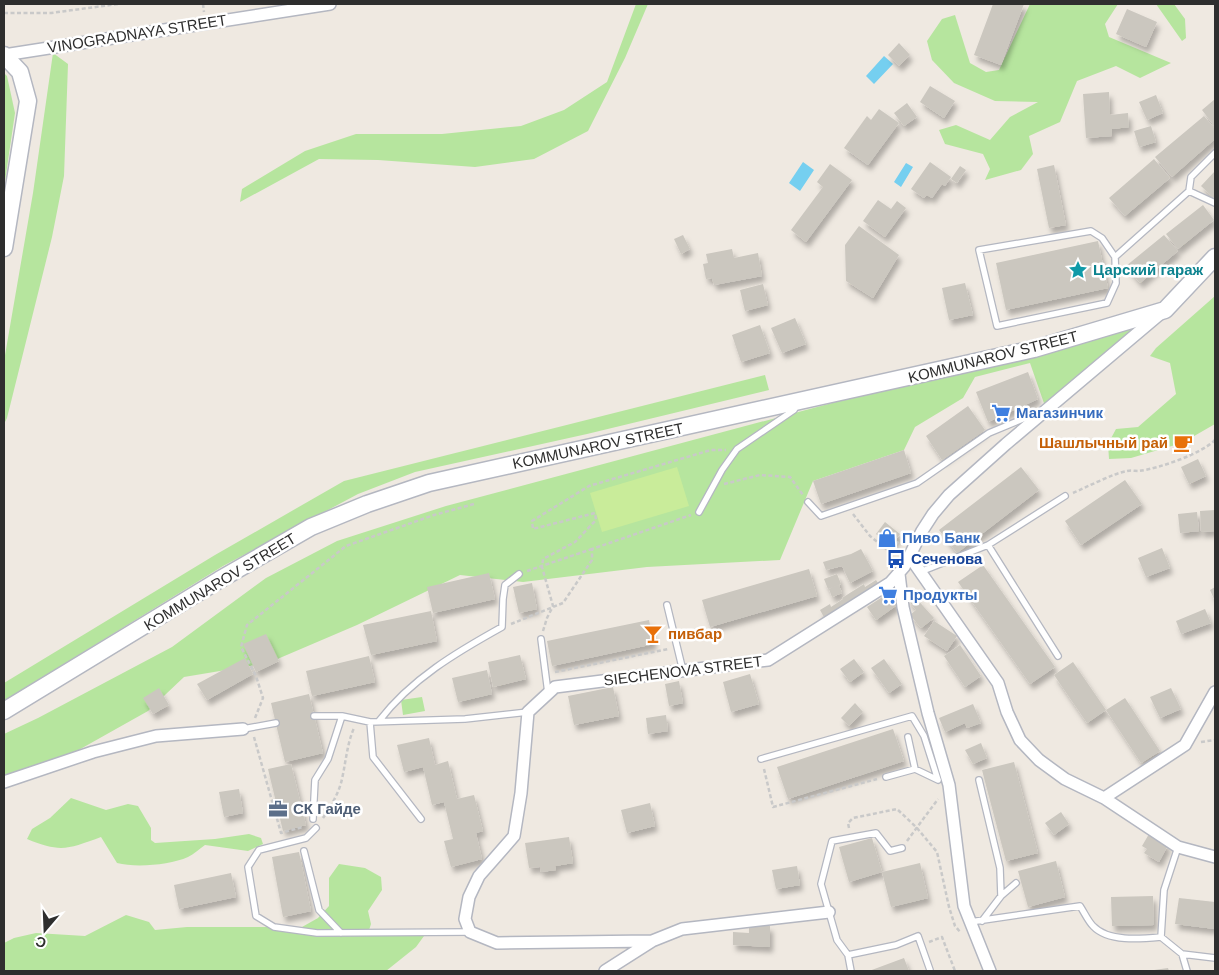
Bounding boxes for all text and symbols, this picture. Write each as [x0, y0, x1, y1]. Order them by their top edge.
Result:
street label: VINOGRADNAYA STREET [46, 11, 228, 56]
place icon: Царский гараж [1067, 259, 1089, 281]
place label: Царский гараж [1093, 261, 1204, 278]
street label: KOMMUNAROV STREET [906, 327, 1079, 386]
supermarket icon: Магазинчик [990, 402, 1012, 424]
place label: Магазинчик [1016, 404, 1103, 421]
street label: KOMMUNAROV STREET [511, 419, 685, 472]
cafe icon: Шашлычный рай [1172, 432, 1194, 454]
place label: Шашлычный рай [1039, 434, 1168, 451]
shop icon: Пиво Банк [876, 527, 898, 549]
street label: KOMMUNAROV STREET [141, 529, 299, 634]
place label: Пиво Банк [902, 529, 981, 546]
bus stop icon: Сеченова [885, 548, 907, 570]
place label: Сеченова [911, 550, 983, 567]
supermarket icon: Продукты [877, 584, 899, 606]
place label: Продукты [903, 586, 978, 603]
bar icon: пивбар [642, 623, 664, 645]
place label: пивбар [668, 625, 722, 642]
street label: SIECHENOVA STREET [603, 652, 763, 689]
office icon: СК Гайде [267, 798, 289, 820]
place label: СК Гайде [293, 800, 361, 817]
north arrow [20, 905, 70, 955]
text: С [33, 933, 48, 952]

